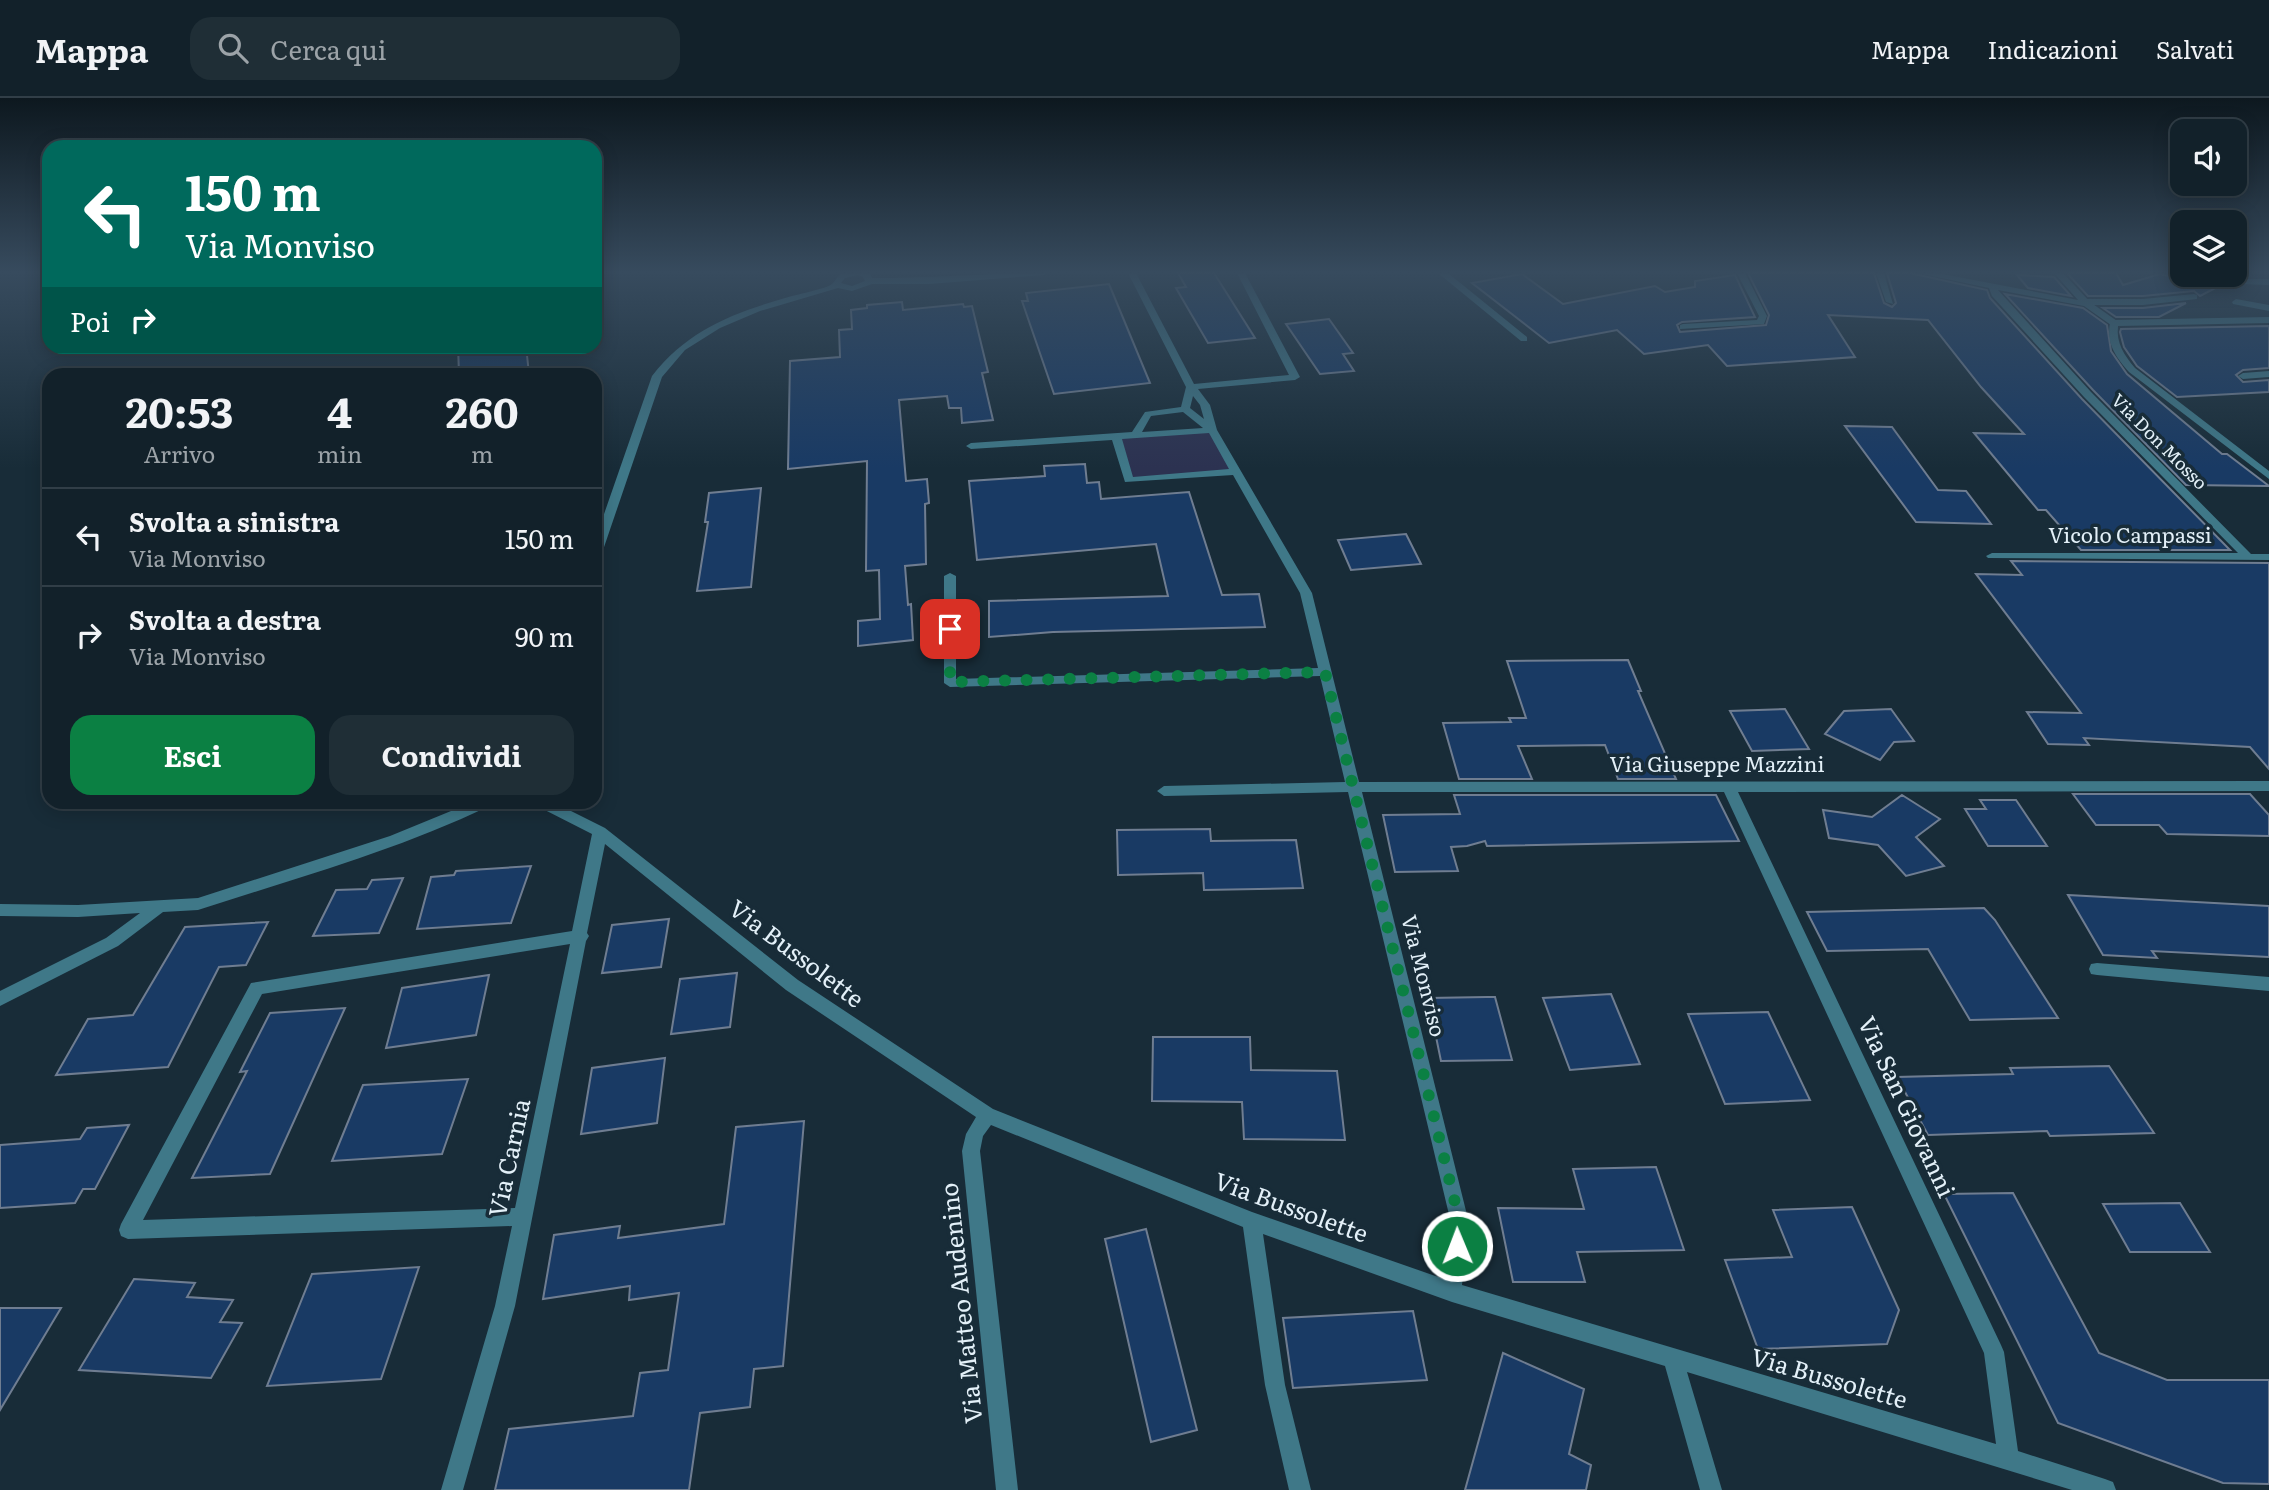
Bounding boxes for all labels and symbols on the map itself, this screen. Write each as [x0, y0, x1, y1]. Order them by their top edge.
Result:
street label: Via Don Mosso [2106, 387, 2214, 495]
street label: Vicolo Campassi [2048, 518, 2212, 549]
pin [920, 599, 980, 659]
street label: Via Giuseppe Mazzini [1609, 747, 1825, 778]
street label: Via Bussolette [723, 890, 872, 1014]
street label: Via Monviso [1395, 911, 1456, 1040]
street label: Via San Giovanni [1851, 1010, 1966, 1202]
street label: Via Carnia [478, 1095, 537, 1220]
street label: Via Bussolette [1210, 1162, 1374, 1250]
street label: Via Matteo Audenino [929, 1181, 990, 1425]
position arrow [1420, 1209, 1494, 1283]
street label: Via Bussolette [1747, 1338, 1912, 1416]

